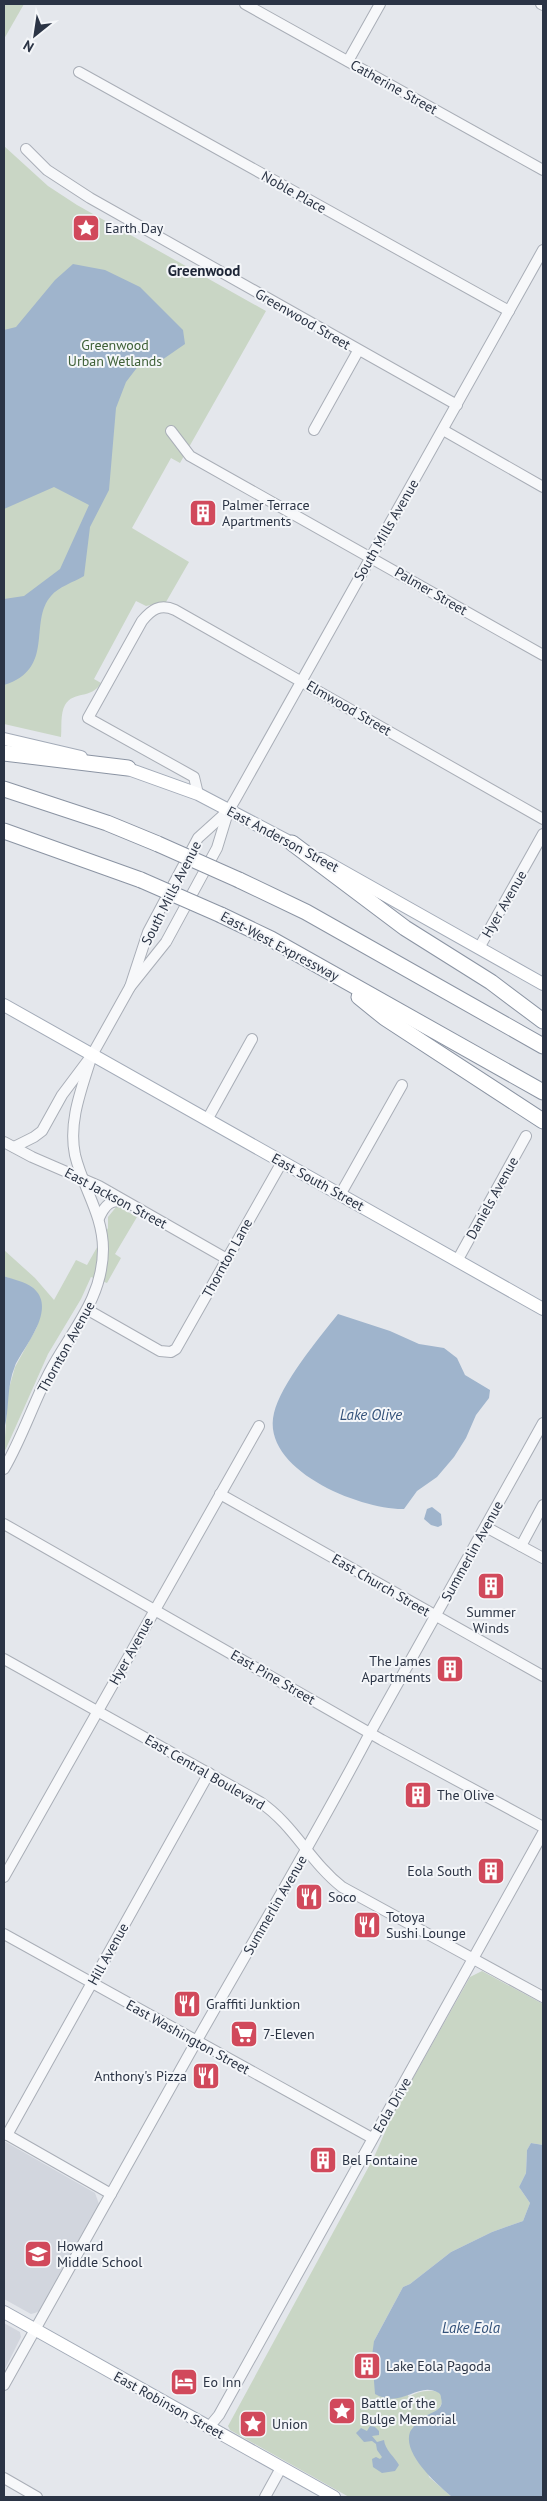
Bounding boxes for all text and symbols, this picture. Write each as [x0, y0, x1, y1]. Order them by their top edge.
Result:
north arrow [10, 10, 60, 60]
text: N [20, 36, 37, 56]
street label: Catherine Street [347, 56, 441, 119]
street label: Noble Place [258, 167, 330, 217]
place icon: Earth Day [71, 213, 101, 243]
place label: Earth Day [105, 219, 164, 237]
district label: Greenwood [168, 261, 240, 280]
street label: Greenwood Street [252, 284, 354, 354]
park label: Greenwood Urban Wetlands [68, 336, 162, 370]
street label: South Mills Avenue [350, 476, 422, 584]
place label: Palmer Terrace Apartments [222, 496, 310, 530]
building icon: Palmer Terrace Apartments [188, 498, 218, 528]
street label: Palmer Street [391, 563, 471, 619]
street label: Elmwood Street [303, 676, 395, 740]
street label: East Anderson Street [224, 802, 342, 876]
street label: South Mills Avenue [137, 838, 205, 948]
street label: Hyer Avenue [478, 867, 530, 941]
street label: East-West Expressway [218, 907, 343, 985]
street label: East South Street [268, 1149, 368, 1215]
street label: Daniels Avenue [462, 1154, 522, 1242]
street label: East Jackson Street [62, 1163, 171, 1233]
street label: Thornton Lane [198, 1215, 256, 1301]
street label: Thornton Avenue [33, 1298, 99, 1396]
water label: Lake Olive [340, 1405, 402, 1424]
street label: Summerlin Avenue [437, 1498, 507, 1604]
street label: East Church Street [329, 1550, 433, 1620]
building icon: Summer Winds [476, 1571, 506, 1601]
place label: Summer Winds [466, 1603, 516, 1637]
street label: Hyer Avenue [105, 1614, 157, 1688]
street label: East Pine Street [228, 1646, 319, 1709]
place label: The James Apartments [362, 1652, 431, 1686]
building icon: The James Apartments [435, 1654, 465, 1684]
street label: East Central Boulevard [142, 1730, 268, 1814]
building icon: The Olive [403, 1780, 433, 1810]
place label: The Olive [437, 1786, 494, 1804]
street label: Summerlin Avenue [239, 1852, 311, 1958]
building icon: Eola South [476, 1856, 506, 1886]
place label: Eola South [407, 1862, 472, 1880]
restaurant icon: Soco [294, 1882, 324, 1912]
place label: Soco [328, 1888, 356, 1906]
place label: Totoya Sushi Lounge [386, 1908, 466, 1942]
restaurant icon: Totoya Sushi Lounge [352, 1910, 382, 1940]
street label: Hill Avenue [84, 1920, 132, 1988]
restaurant icon: Graffiti Junktion [172, 1989, 202, 2019]
place label: Graffiti Junktion [206, 1995, 300, 2013]
street label: East Washington Street [123, 1996, 253, 2079]
supermarket icon: 7-Eleven [229, 2019, 259, 2049]
place label: 7-Eleven [263, 2025, 315, 2043]
restaurant icon: Anthony's Pizza [191, 2061, 221, 2091]
place label: Anthony's Pizza [94, 2067, 187, 2085]
street label: Eola Drive [369, 2074, 415, 2136]
building icon: Bel Fontaine [308, 2145, 338, 2175]
place label: Bel Fontaine [342, 2151, 418, 2169]
place label: Howard Middle School [57, 2237, 142, 2271]
school or university icon: Howard Middle School [23, 2239, 53, 2269]
water label: Lake Eola [442, 2318, 501, 2337]
building icon: Lake Eola Pagoda [352, 2351, 382, 2381]
place label: Lake Eola Pagoda [386, 2357, 491, 2375]
street label: East Robinson Street [111, 2367, 228, 2443]
hotel icon: Eo Inn [169, 2367, 199, 2397]
place label: Eo Inn [203, 2373, 241, 2391]
place label: Battle of the Bulge Memorial [361, 2394, 456, 2428]
place icon: Battle of the Bulge Memorial [327, 2396, 357, 2426]
place icon: Union [238, 2409, 268, 2439]
place label: Union [272, 2415, 308, 2433]

